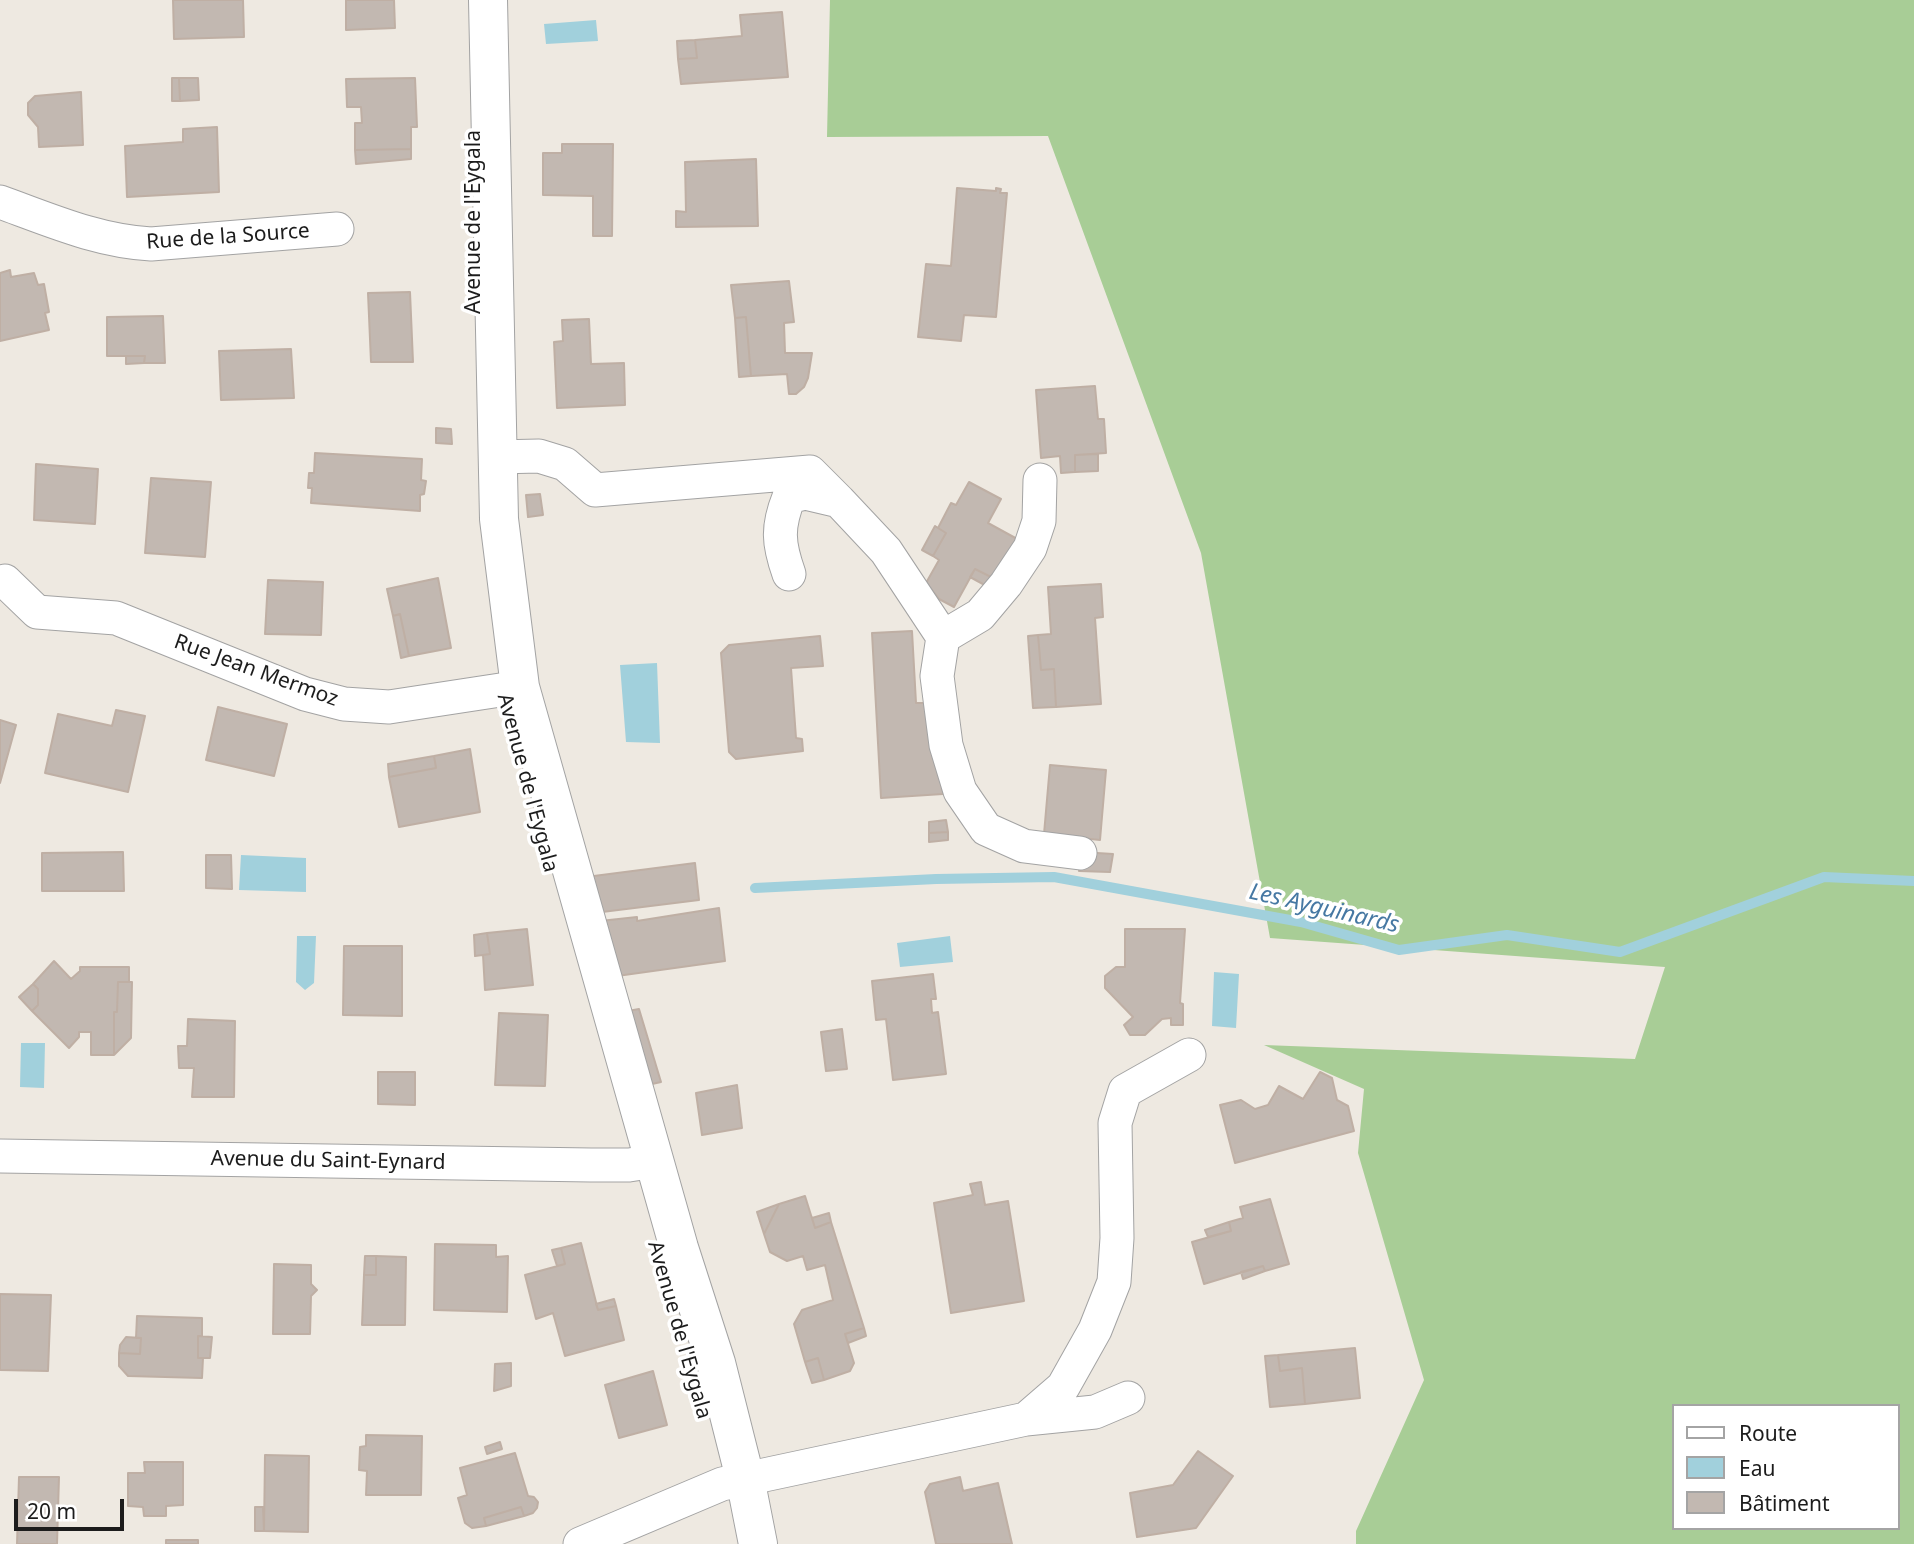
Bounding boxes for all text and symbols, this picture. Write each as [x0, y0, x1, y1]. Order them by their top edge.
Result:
street label: Avenue de l'Eygala [461, 130, 487, 314]
street label: Rue de la Source [146, 219, 310, 255]
street label: Rue Jean Mermoz [171, 630, 341, 712]
street label: Avenue de l'Eygala [491, 691, 563, 875]
water label: Les Ayguinards [1246, 878, 1402, 940]
street label: Avenue du Saint-Eynard [210, 1146, 446, 1176]
street label: Avenue de l'Eygala [642, 1238, 716, 1422]
legend [1672, 1404, 1900, 1530]
text: Route [1739, 1419, 1797, 1447]
text: Eau [1739, 1454, 1775, 1482]
scale bar [18, 1484, 128, 1528]
text: Bâtiment [1739, 1489, 1829, 1517]
text: 20 m [27, 1497, 76, 1525]

